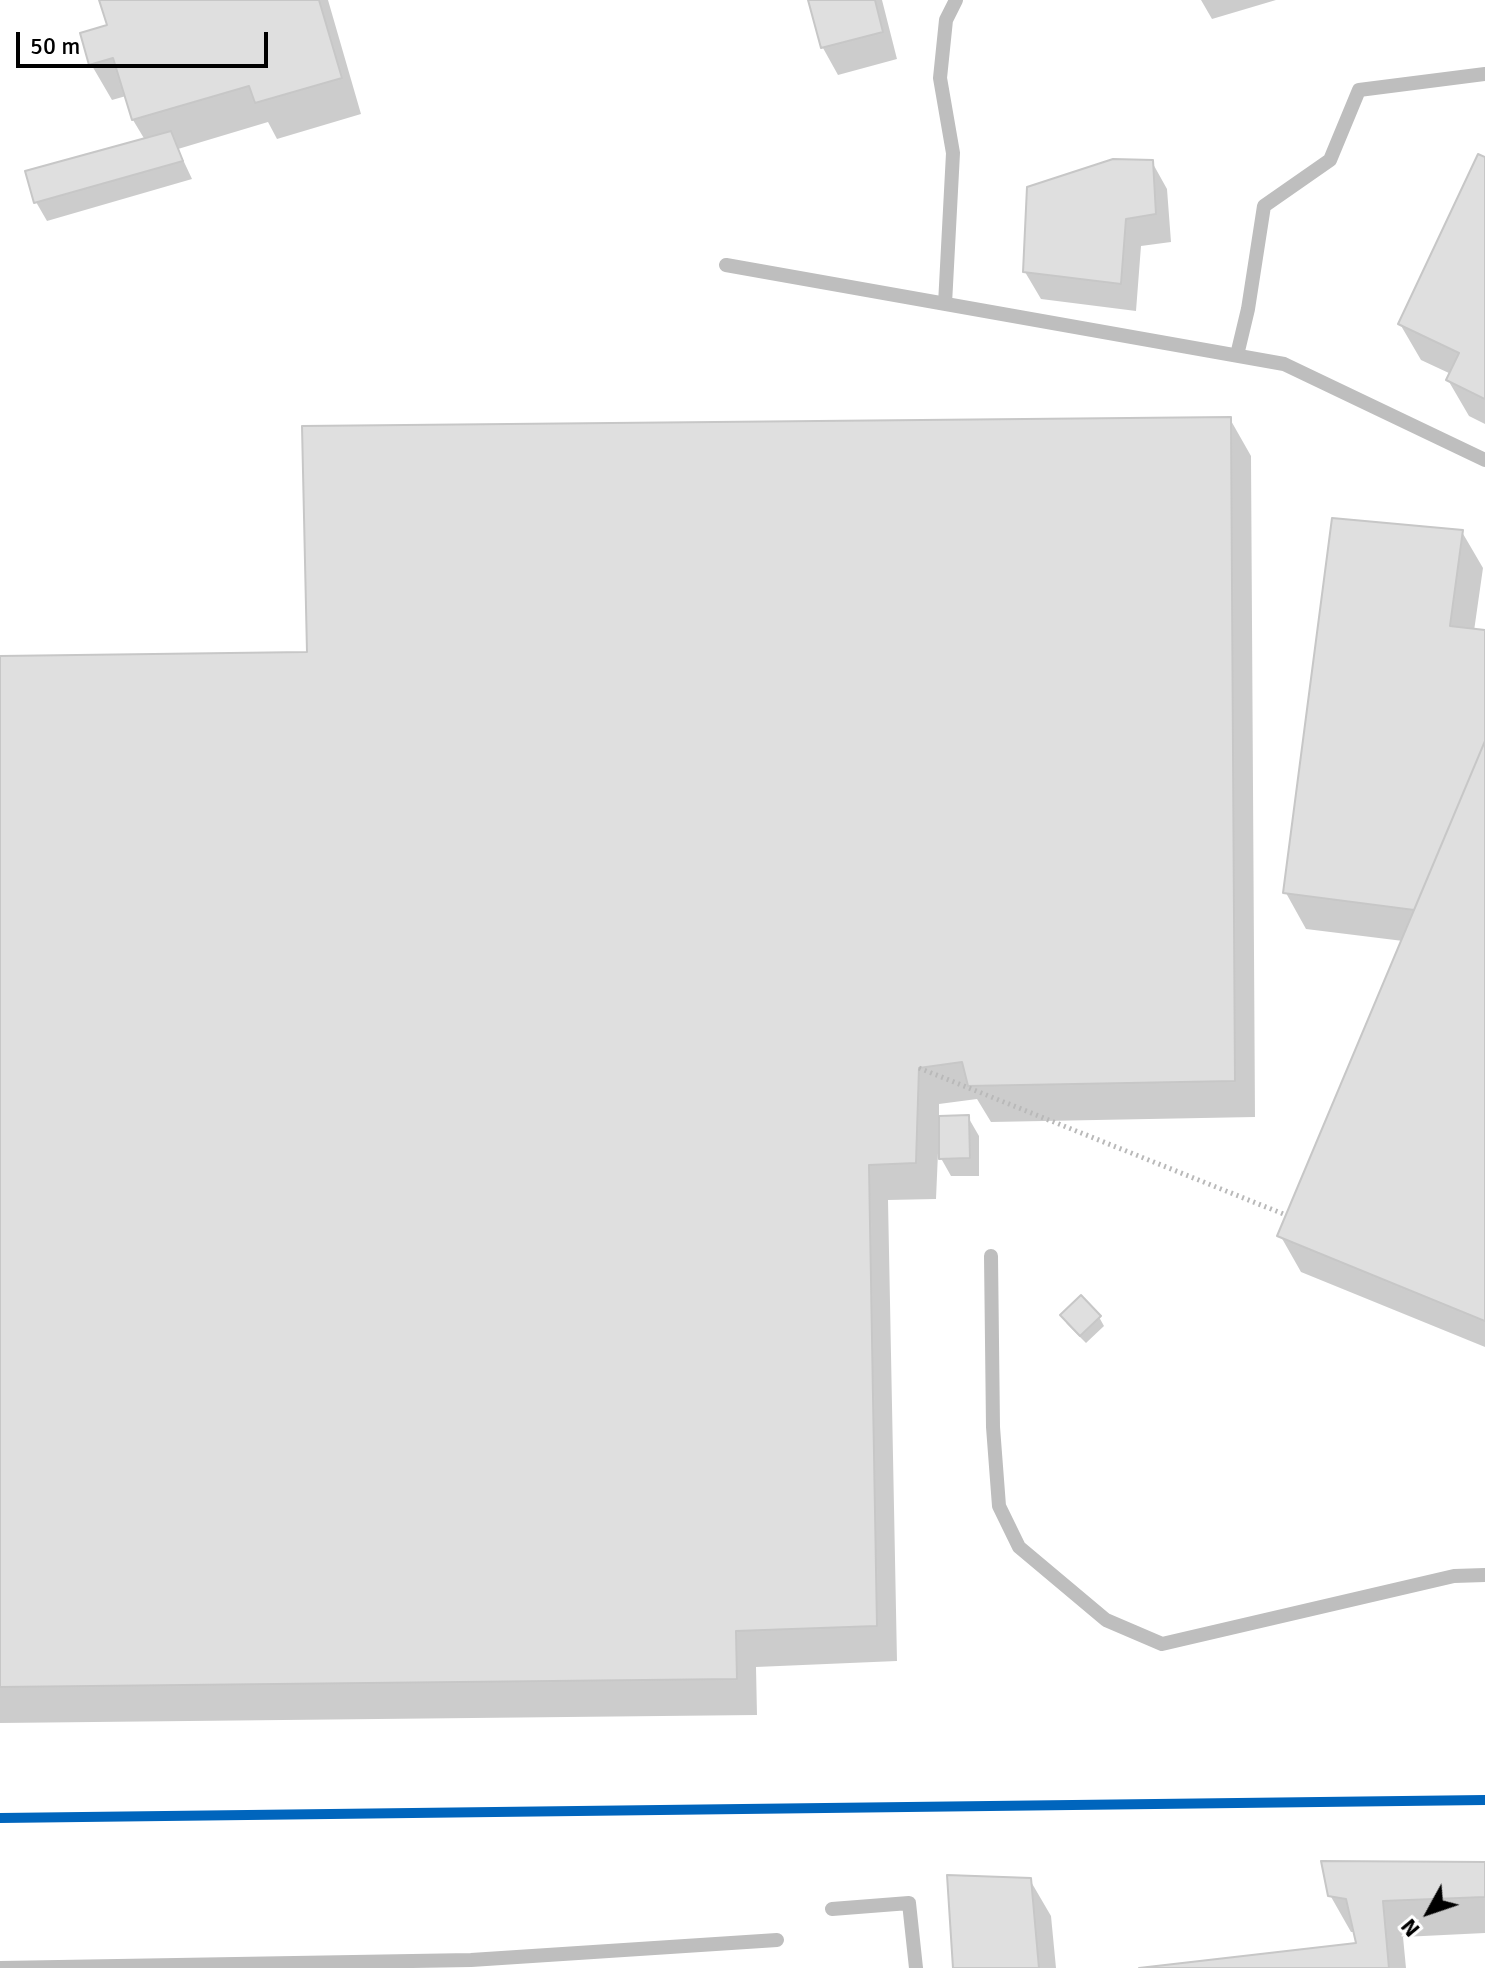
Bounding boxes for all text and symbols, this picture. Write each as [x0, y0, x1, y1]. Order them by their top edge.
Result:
scale bar [20, 16, 272, 66]
text: 50 m [30, 31, 80, 61]
north arrow [1389, 1872, 1469, 1952]
text: N [1395, 1913, 1425, 1942]

